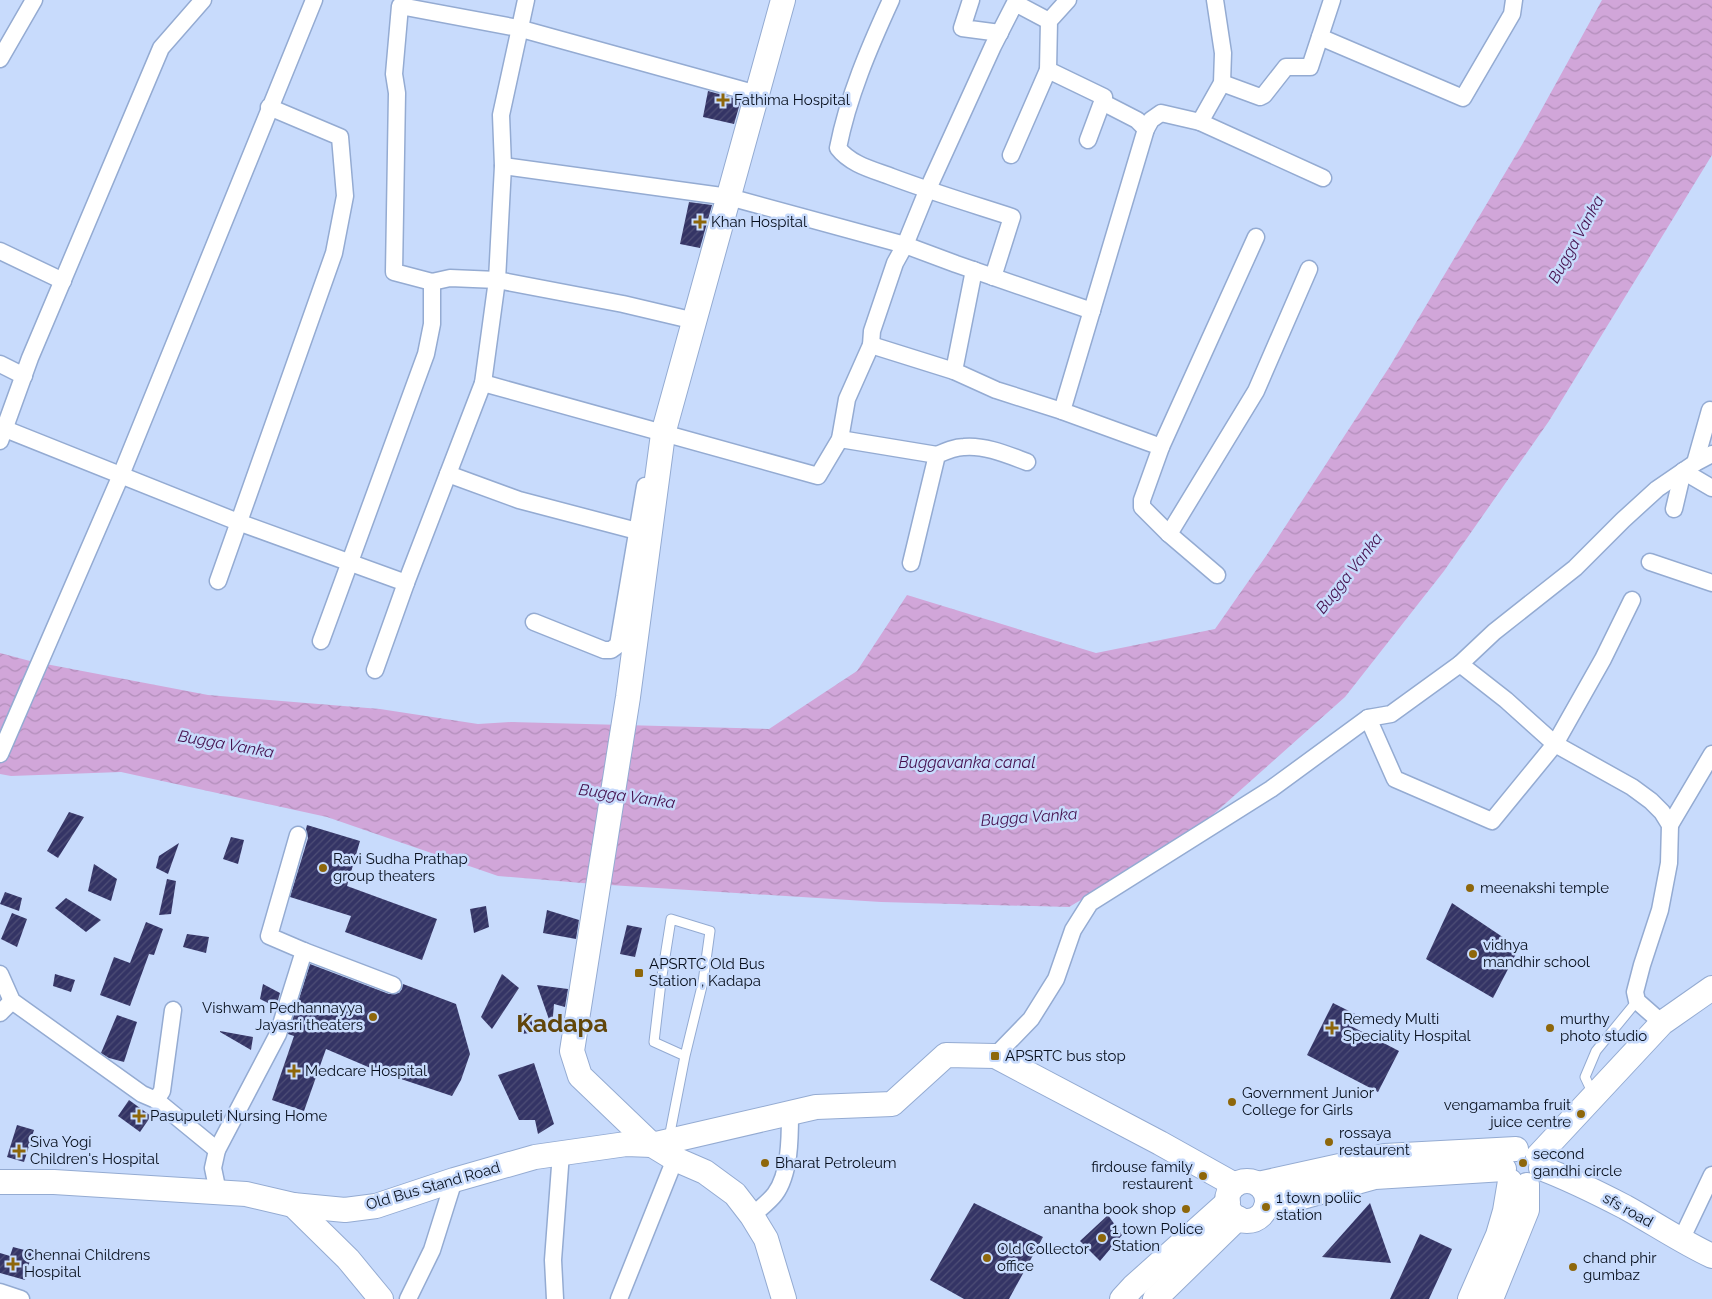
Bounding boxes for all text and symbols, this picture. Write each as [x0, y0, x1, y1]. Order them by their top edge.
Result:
place label: Fathima Hospital [734, 91, 851, 109]
marker: Fathima Hospital [716, 93, 730, 107]
water label: Bugga Vanka [1544, 192, 1608, 286]
place label: Khan Hospital [711, 213, 808, 231]
marker: Khan Hospital [693, 215, 707, 229]
water label: Bugga Vanka [1312, 529, 1387, 617]
water label: Bugga Vanka [176, 726, 276, 762]
water label: Buggavanka canal [899, 753, 1035, 772]
water label: Bugga Vanka [578, 780, 677, 812]
water label: Bugga Vanka [980, 804, 1079, 830]
place label: Ravi Sudha Prathap group theaters [333, 850, 468, 885]
marker: Ravi Sudha Prathap group theaters [317, 862, 329, 874]
place label: meenakshi temple [1480, 879, 1609, 897]
marker: meenakshi temple [1464, 882, 1476, 894]
place label: vidhya mandhir school [1483, 936, 1591, 971]
marker: vidhya mandhir school [1467, 948, 1479, 960]
place label: APSRTC Old Bus Station , Kadapa [649, 955, 765, 990]
marker: APSRTC Old Bus Station , Kadapa [633, 967, 645, 979]
place label: Vishwam Pedhannayya Jayasri theaters [202, 999, 363, 1034]
district label: Kadapa [516, 1008, 608, 1038]
place label: Remedy Multi Speciality Hospital [1343, 1010, 1472, 1045]
place label: murthy photo studio [1560, 1010, 1647, 1045]
marker: Vishwam Pedhannayya Jayasri theaters [367, 1011, 379, 1023]
marker: Remedy Multi Speciality Hospital [1325, 1021, 1339, 1035]
marker: murthy photo studio [1544, 1022, 1556, 1034]
place label: APSRTC bus stop [1005, 1047, 1126, 1065]
marker: APSRTC bus stop [989, 1050, 1001, 1062]
place label: Medcare Hospital [305, 1062, 428, 1080]
marker: Medcare Hospital [287, 1064, 301, 1078]
place label: Government Junior College for Girls [1242, 1084, 1375, 1119]
marker: Government Junior College for Girls [1226, 1096, 1238, 1108]
place label: vengamamba fruit juice centre [1444, 1096, 1571, 1131]
place label: Pasupuleti Nursing Home [150, 1107, 327, 1125]
marker: vengamamba fruit juice centre [1575, 1108, 1587, 1120]
marker: Pasupuleti Nursing Home [132, 1109, 146, 1123]
place label: rossaya restaurent [1339, 1124, 1410, 1159]
place label: Siva Yogi Children's Hospital [30, 1133, 160, 1168]
marker: rossaya restaurent [1323, 1136, 1335, 1148]
marker: Siva Yogi Children's Hospital [12, 1144, 26, 1158]
place label: second gandhi circle [1533, 1145, 1622, 1180]
place label: Bharat Petroleum [775, 1154, 897, 1172]
marker: Bharat Petroleum [759, 1157, 771, 1169]
marker: second gandhi circle [1517, 1157, 1529, 1169]
street label: Old Bus Stand Road [364, 1158, 502, 1214]
place label: firdouse family restaurent [1091, 1158, 1193, 1193]
marker: firdouse family restaurent [1197, 1170, 1209, 1182]
place label: 1 town poliic station [1276, 1189, 1362, 1224]
street label: sfs road [1600, 1189, 1656, 1231]
place label: anantha book shop [1043, 1200, 1176, 1218]
marker: 1 town poliic station [1260, 1201, 1272, 1213]
marker: anantha book shop [1180, 1203, 1192, 1215]
place label: 1 town Police Station [1112, 1220, 1203, 1255]
marker: 1 town Police Station [1096, 1232, 1108, 1244]
place label: Old Collector office [997, 1240, 1090, 1275]
place label: Chennai Childrens Hospital [24, 1246, 150, 1281]
place label: chand phir gumbaz [1583, 1249, 1657, 1284]
marker: Old Collector office [981, 1252, 993, 1264]
marker: Chennai Childrens Hospital [6, 1257, 20, 1271]
marker: chand phir gumbaz [1567, 1261, 1579, 1273]

